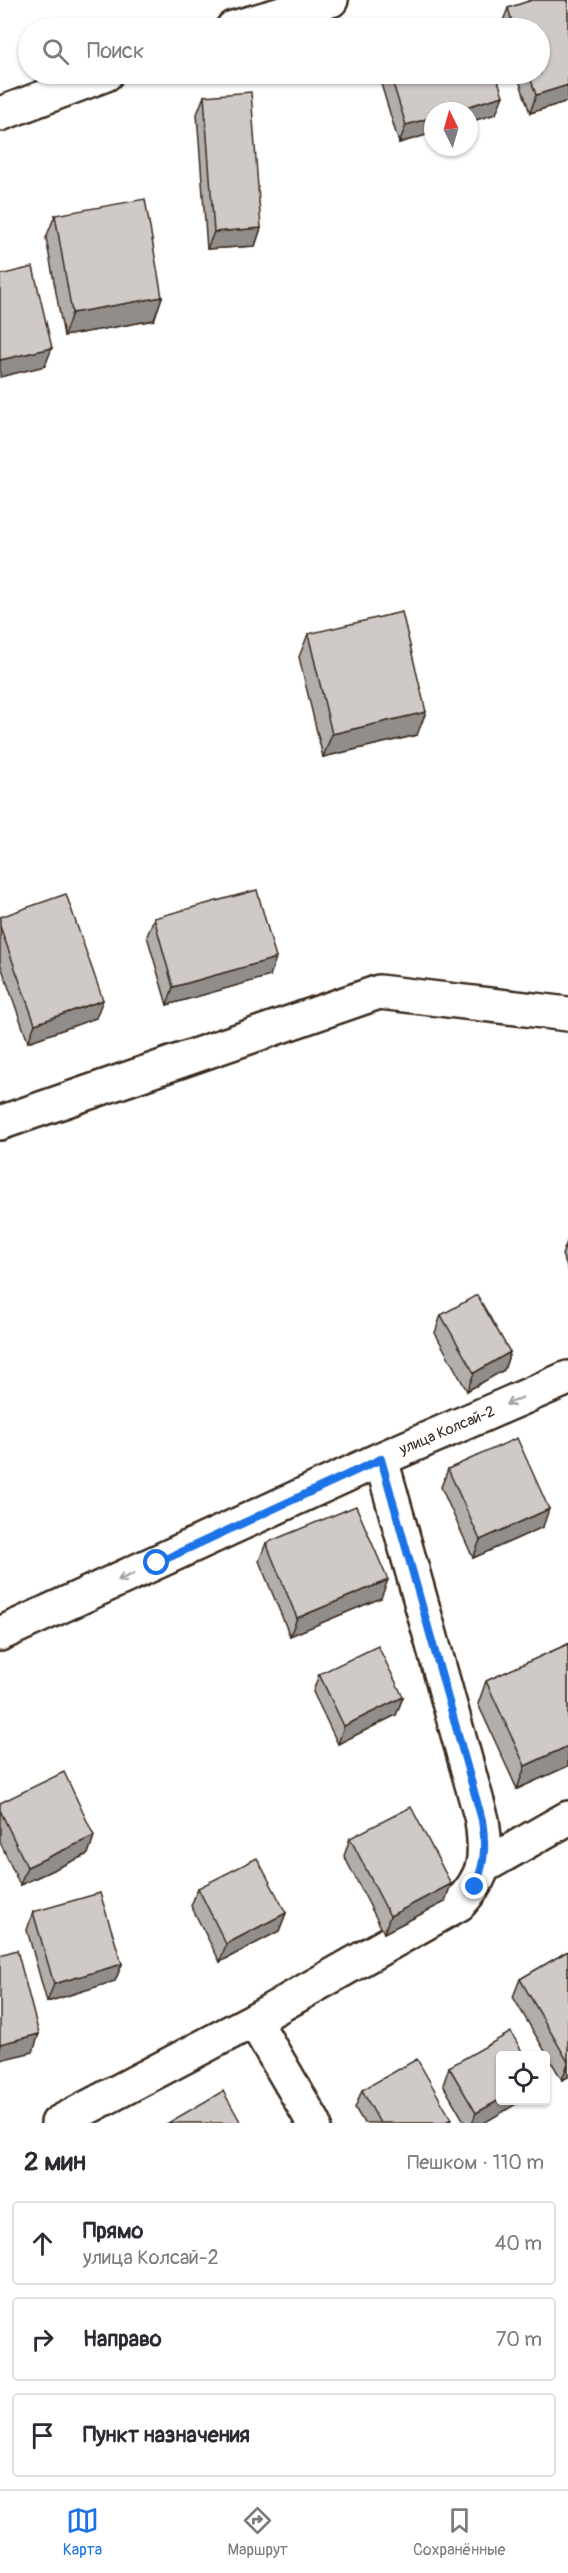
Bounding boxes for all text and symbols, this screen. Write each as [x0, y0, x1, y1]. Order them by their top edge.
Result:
search box [18, 18, 550, 84]
icon: search [39, 35, 72, 68]
text: Поиск [87, 37, 144, 65]
north arrow [424, 102, 478, 156]
one-way arrow [506, 1396, 524, 1408]
street label: улица Колсай-2 [396, 1402, 498, 1459]
route start [143, 1549, 169, 1575]
one-way arrow [117, 1572, 135, 1583]
route end [461, 1873, 487, 1899]
map controls [496, 2051, 550, 2105]
button: locate [496, 2051, 550, 2105]
text: 2 мин [24, 2146, 86, 2178]
text: Пешком · 110 m [407, 2150, 544, 2175]
text: Прямо [83, 2217, 143, 2245]
icon: ahead [26, 2227, 59, 2260]
text: 40 m [495, 2231, 542, 2256]
text: улица Колсай-2 [83, 2245, 219, 2270]
icon: right [26, 2323, 59, 2356]
text: Направо [83, 2325, 162, 2353]
text: 70 m [496, 2327, 542, 2352]
icon: arrive [26, 2419, 59, 2452]
text: Пункт назначения [83, 2421, 250, 2449]
tab: Карта [63, 2504, 102, 2560]
tab: Маршрут [228, 2504, 288, 2560]
tab: Сохранённые [413, 2504, 505, 2560]

